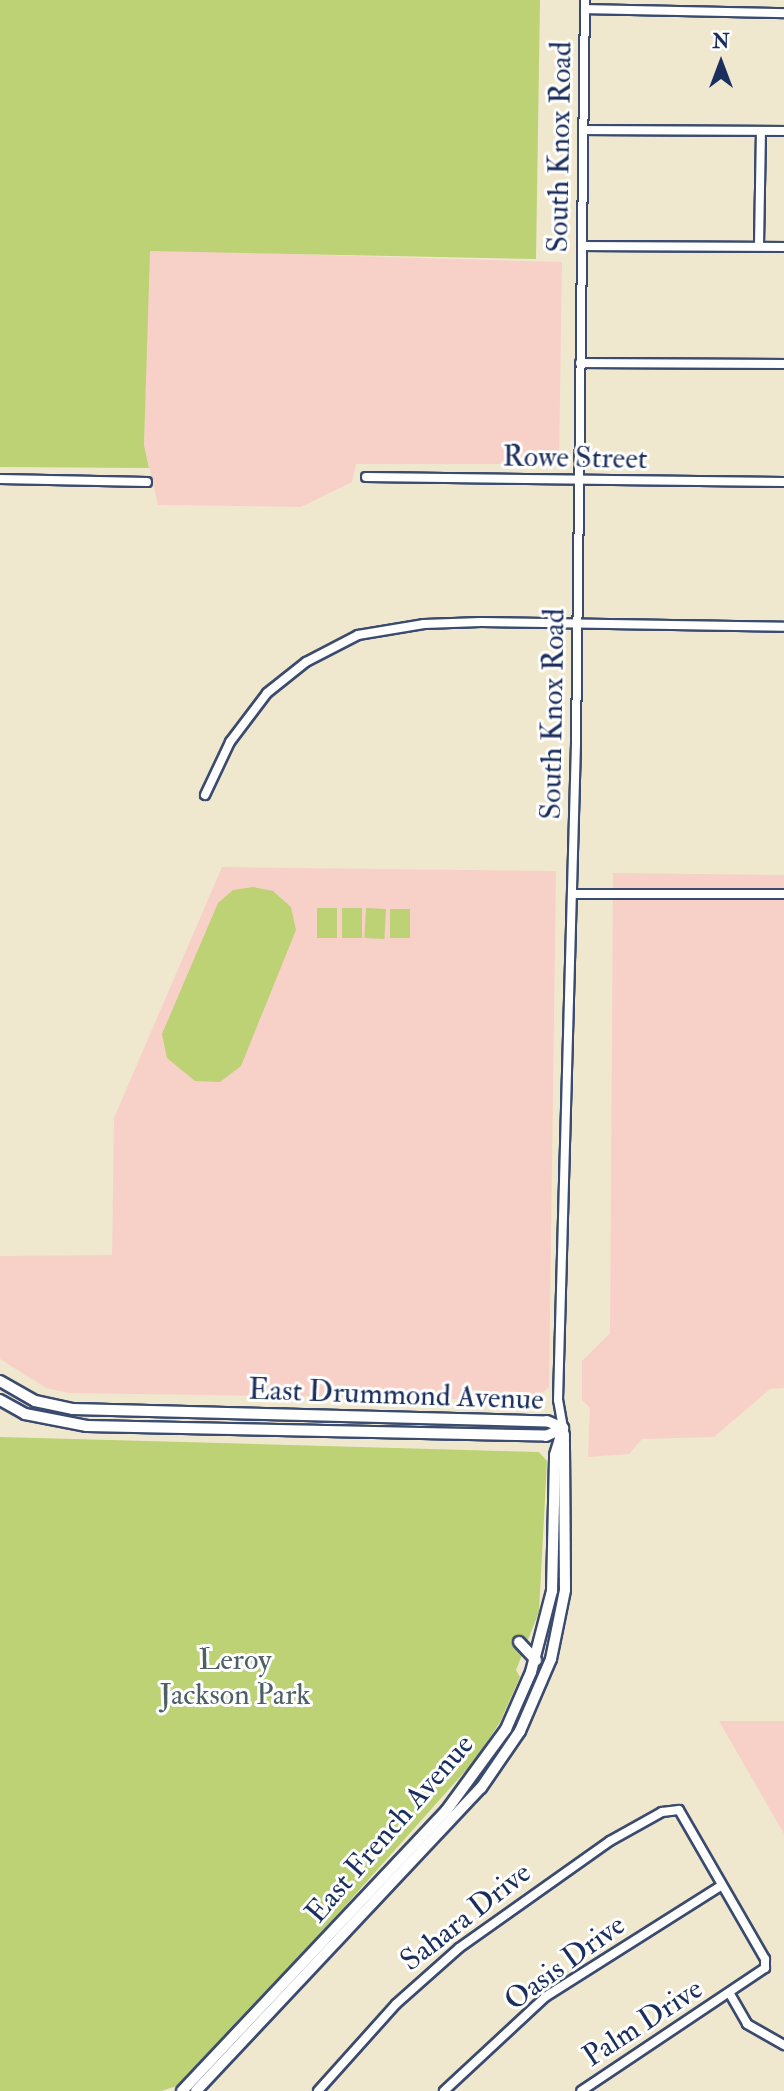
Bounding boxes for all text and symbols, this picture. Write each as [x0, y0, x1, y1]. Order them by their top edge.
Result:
north arrow [686, 28, 756, 98]
text: N [712, 30, 730, 54]
street label: South Knox Road [540, 41, 580, 253]
street label: Rowe Street [502, 439, 648, 477]
street label: South Knox Road [533, 608, 573, 820]
street label: East Drummond Avenue [248, 1372, 544, 1418]
park label: Leroy Jackson Park [159, 1642, 311, 1712]
street label: East French Avenue [298, 1727, 482, 1931]
street label: Sahara Drive [394, 1855, 538, 1979]
street label: Oasis Drive [498, 1907, 632, 2019]
street label: Palm Drive [577, 1971, 709, 2075]

